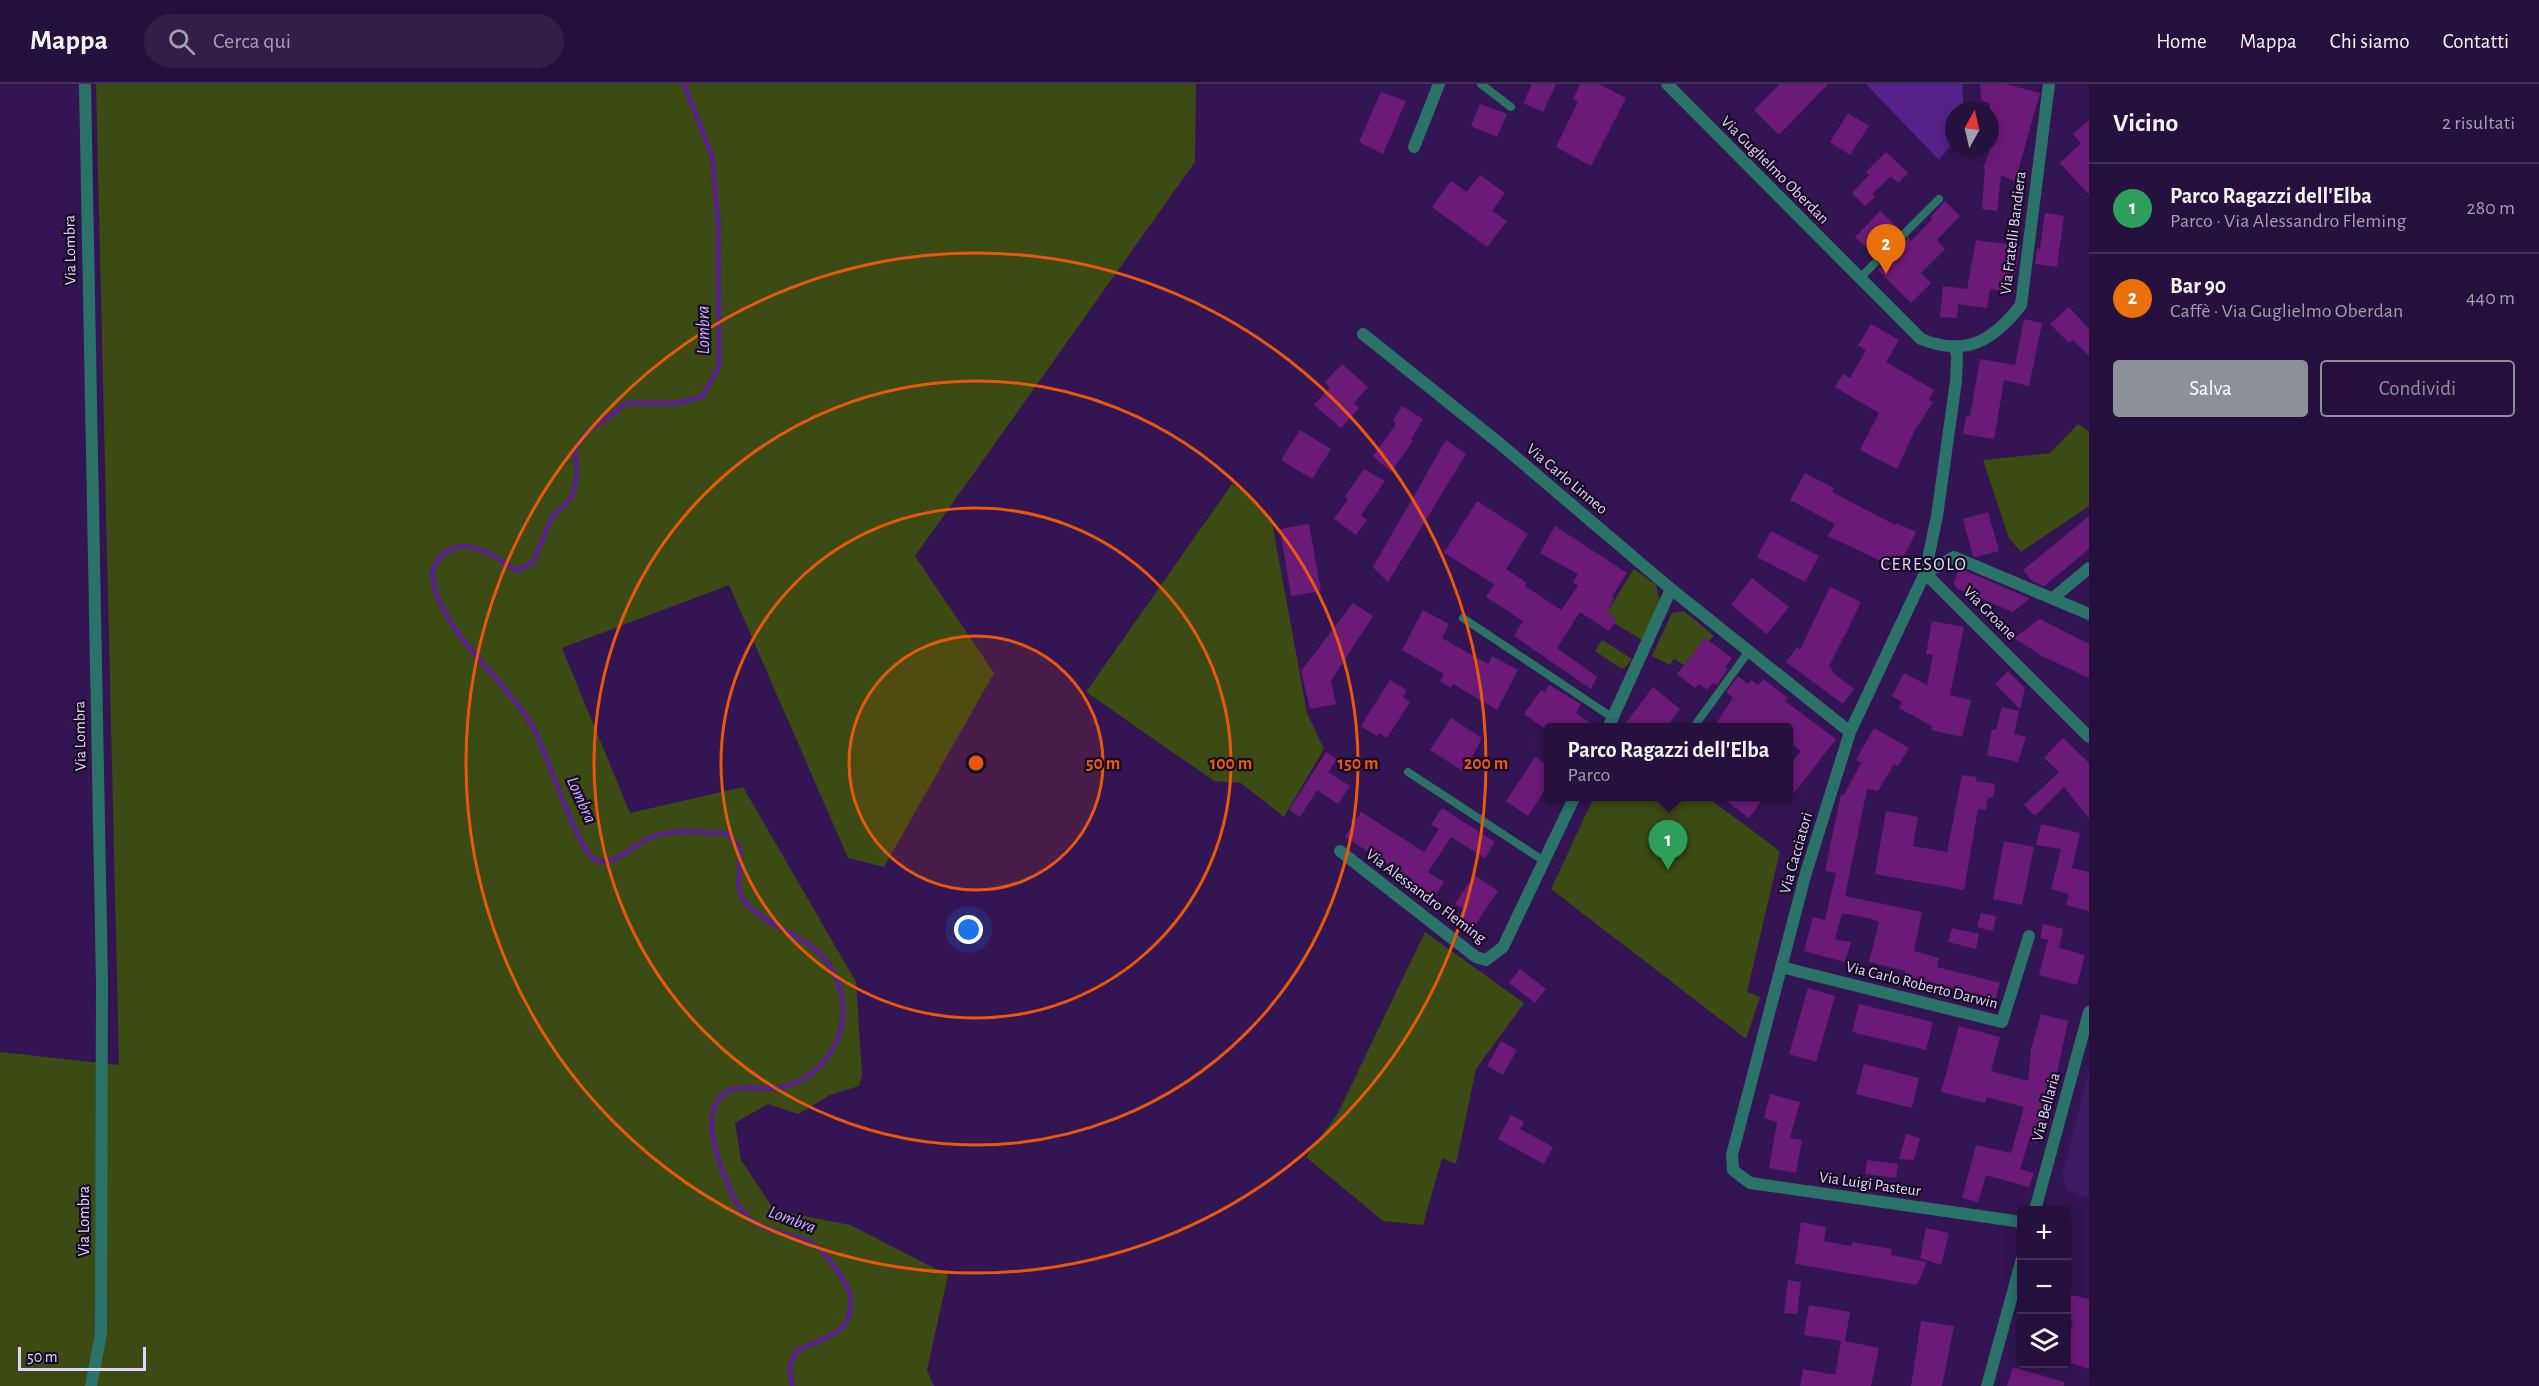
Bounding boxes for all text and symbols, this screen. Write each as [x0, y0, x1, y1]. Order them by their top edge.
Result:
search box [144, 14, 564, 68]
icon: search [165, 25, 198, 58]
text: Mappa [30, 27, 108, 55]
text: Cerca qui [213, 30, 291, 52]
text: Home [2156, 31, 2207, 52]
text: Mappa [2240, 31, 2297, 52]
text: Chi siamo [2330, 31, 2410, 52]
text: Contatti [2443, 31, 2509, 52]
north arrow [1945, 102, 1999, 156]
text: Vicino [2113, 110, 2178, 136]
street label: Via Guglielmo Oberdan [1718, 113, 1832, 227]
text: 2 risultati [2442, 113, 2515, 133]
street label: Via Fratelli Bandiera [1997, 170, 2029, 296]
text: Parco Ragazzi dell'Elba [2170, 185, 2372, 207]
text: 1 [2129, 198, 2136, 218]
text: 280 m [2467, 198, 2515, 218]
text: Parco · Via Alessandro Fleming [2170, 211, 2406, 231]
street label: Via Lombra [61, 215, 79, 285]
pin: 2 [1866, 224, 1906, 274]
text: Bar 90 [2170, 275, 2226, 297]
text: 2 [2128, 288, 2137, 308]
text: 440 m [2466, 288, 2515, 308]
text: Caffè · Via Guglielmo Oberdan [2170, 301, 2403, 321]
water label: Lombra [695, 305, 713, 354]
button: Salva [2113, 360, 2308, 417]
button: Condividi [2320, 360, 2515, 417]
street label: Via Carlo Linneo [1523, 441, 1611, 517]
district label: CERESOLO [1881, 556, 1967, 574]
street label: Via Groane [1960, 583, 2020, 643]
street label: Via Lombra [71, 701, 89, 771]
popup [1544, 723, 1793, 801]
text: Parco Ragazzi dell'Elba [1568, 739, 1769, 761]
centre of rings [966, 753, 986, 773]
text: 50 m [1086, 755, 1120, 773]
text: 100 m [1210, 755, 1252, 773]
text: 150 m [1338, 755, 1378, 773]
text: 200 m [1464, 755, 1508, 773]
text: Parco [1568, 765, 1610, 785]
water label: Lombra [563, 774, 599, 826]
street label: Via Cacciatori [1777, 811, 1815, 895]
pin: 1 [1648, 820, 1688, 870]
street label: Via Alessandro Fleming [1363, 846, 1489, 946]
your location [954, 915, 983, 944]
street label: Via Carlo Roberto Darwin [1844, 958, 2000, 1012]
street label: Via Bellaria [2029, 1071, 2063, 1143]
street label: Via Luigi Pasteur [1818, 1169, 1923, 1199]
street label: Via Lombra [76, 1186, 92, 1256]
water label: Lombra [766, 1203, 818, 1237]
map controls [2017, 1206, 2071, 1368]
button: + [2017, 1206, 2071, 1260]
button: − [2017, 1260, 2071, 1314]
button: layers [2017, 1314, 2071, 1368]
scale bar [18, 1344, 146, 1372]
text: 50 m [27, 1349, 58, 1365]

